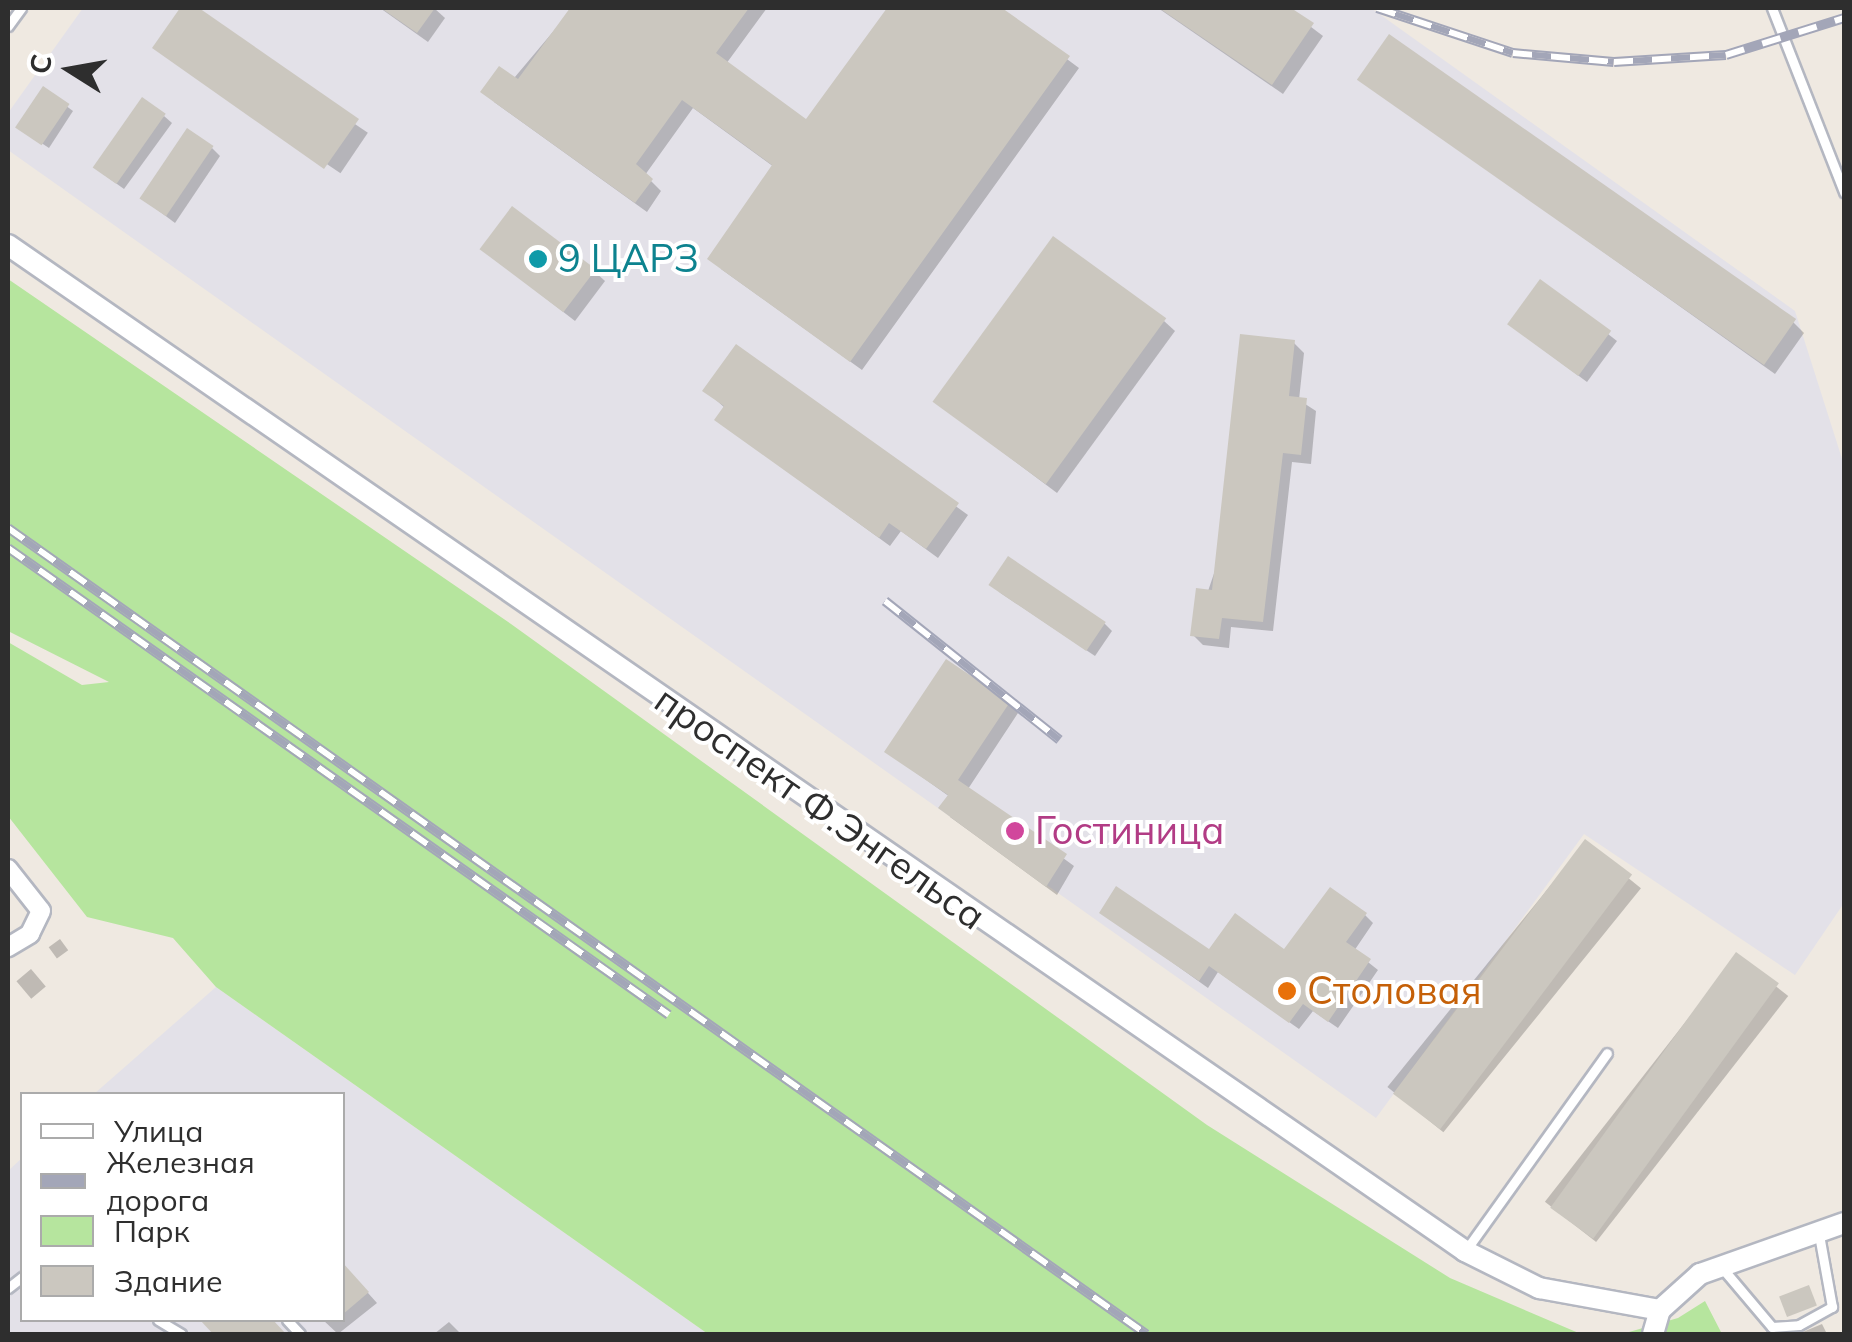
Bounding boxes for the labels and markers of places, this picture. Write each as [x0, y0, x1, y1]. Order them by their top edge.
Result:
place label: 9 ЦАРЗ [558, 236, 699, 282]
marker: 9 ЦАРЗ [527, 248, 549, 270]
place label: Гостиница [1035, 808, 1224, 854]
marker: Гостиница [1004, 820, 1026, 842]
place label: Столовая [1307, 968, 1482, 1014]
marker: Столовая [1276, 980, 1298, 1002]

